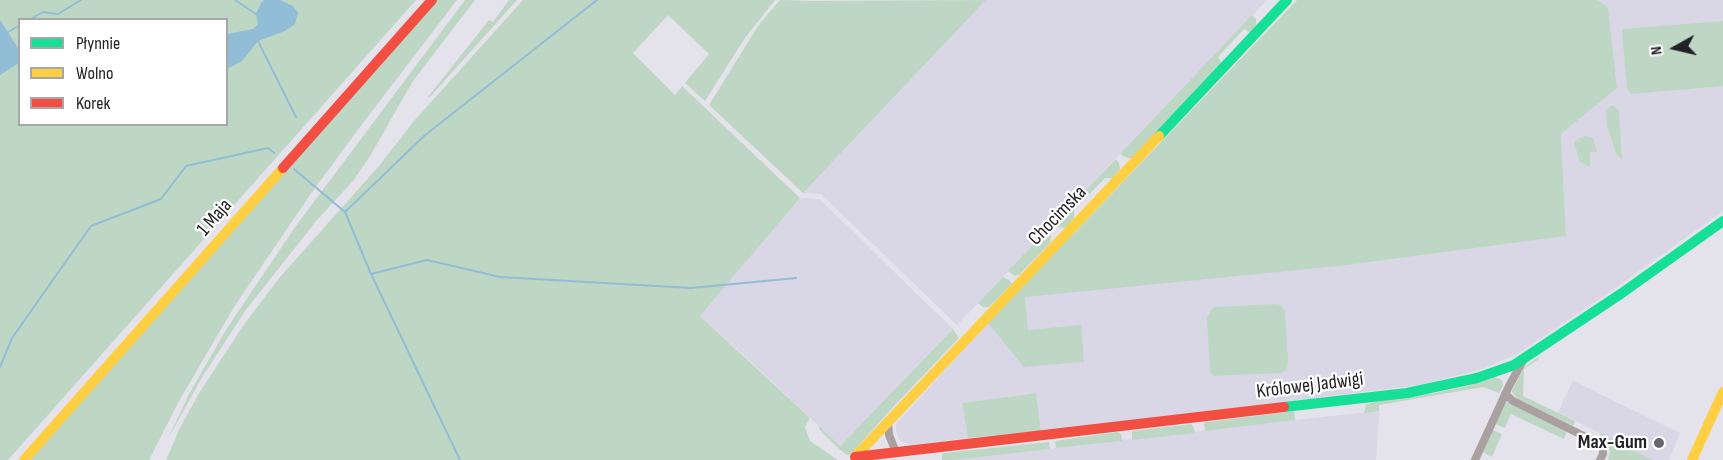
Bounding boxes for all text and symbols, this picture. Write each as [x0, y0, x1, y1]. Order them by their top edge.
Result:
legend [18, 18, 228, 126]
north arrow [1645, 18, 1705, 78]
text: Płynnie [76, 33, 120, 54]
text: N [1647, 45, 1667, 56]
text: Wolno [76, 63, 113, 84]
text: Korek [76, 93, 110, 114]
street label: Chocimska [1024, 181, 1092, 251]
street label: 1 Maja [192, 195, 238, 241]
street label: Królowej Jadwigi [1255, 368, 1365, 404]
place label: Max-Gum [1578, 431, 1647, 455]
marker: Max-Gum [1652, 436, 1666, 450]

